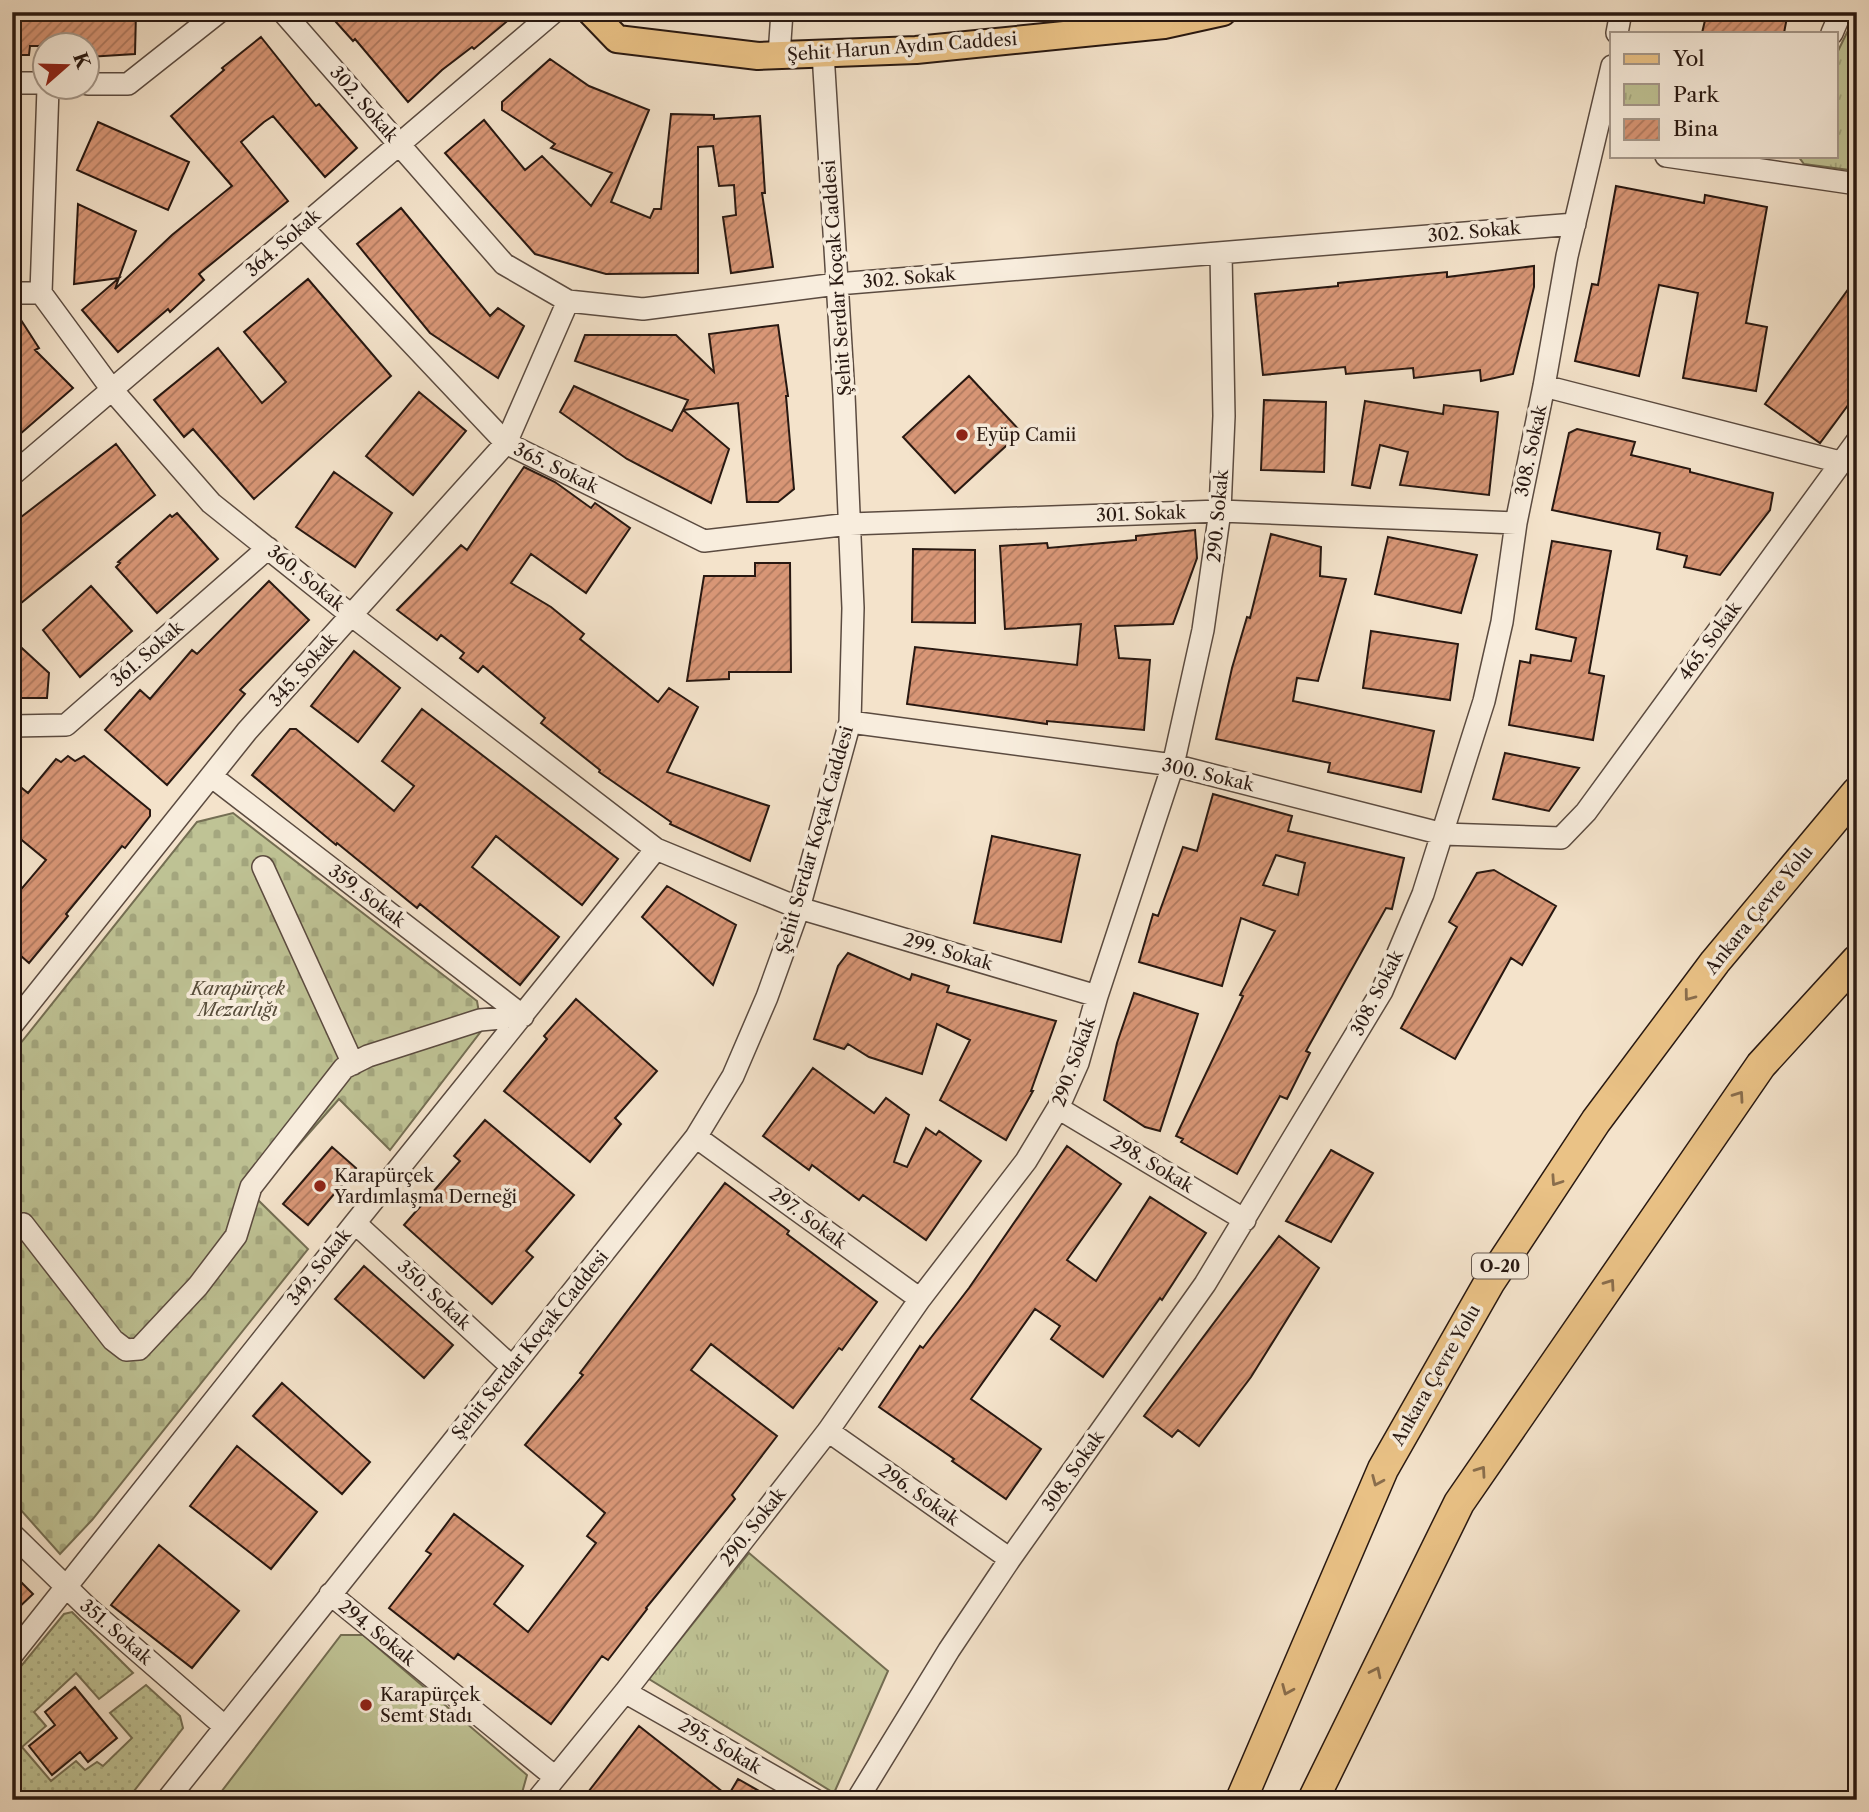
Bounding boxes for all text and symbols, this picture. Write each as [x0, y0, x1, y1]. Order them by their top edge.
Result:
street label: Şehit Harun Aydın Caddesi [786, 28, 1018, 66]
north arrow [32, 32, 102, 102]
legend [1610, 32, 1838, 158]
text: Yol [1672, 46, 1705, 71]
text: K [68, 49, 95, 72]
street label: 302. Sokak [325, 62, 404, 147]
text: Park [1673, 82, 1719, 107]
text: Bina [1673, 116, 1719, 141]
street label: Şehit Serdar Koçak Caddesi [818, 159, 856, 397]
street label: 364. Sokak [241, 203, 326, 282]
street label: 302. Sokak [1427, 217, 1523, 247]
street label: 302. Sokak [862, 263, 958, 293]
street label: 308. Sokak [1511, 402, 1552, 499]
place label: Eyüp Camii [976, 424, 1077, 446]
marker: Eyüp Camii [954, 427, 970, 443]
street label: 365. Sokak [510, 438, 603, 499]
street label: 290. Sokak [1203, 467, 1233, 563]
street label: 301. Sokak [1096, 501, 1188, 527]
street label: 360. Sokak [263, 540, 350, 617]
street label: 465. Sokak [1674, 596, 1747, 685]
street label: 361. Sokak [106, 615, 189, 692]
street label: 345. Sokak [264, 628, 343, 711]
street label: Şehit Serdar Koçak Caddesi [772, 723, 858, 957]
street label: 300. Sokak [1160, 754, 1258, 797]
street label: Ankara Çevre Yolu [1700, 841, 1818, 979]
street label: 359. Sokak [324, 860, 411, 933]
street label: 299. Sokak [901, 929, 997, 976]
street label: 308. Sokak [1346, 945, 1409, 1040]
park label: Karapürçek Mezarlığı [189, 978, 286, 1021]
one-way arrow [1685, 988, 1697, 1001]
street label: 290. Sokak [1048, 1013, 1101, 1110]
one-way arrow [1731, 1091, 1744, 1104]
street label: 298. Sokak [1107, 1131, 1199, 1198]
place label: Karapürçek Yardımlaşma Derneği [333, 1165, 517, 1208]
one-way arrow [1552, 1173, 1565, 1186]
marker: Karapürçek Yardımlaşma Derneği [312, 1178, 328, 1194]
street label: 297. Sokak [765, 1183, 852, 1254]
street label: 349. Sokak [282, 1223, 357, 1310]
street label: Şehit Serdar Koçak Caddesi [447, 1246, 613, 1444]
road number: O-20 [1472, 1254, 1528, 1278]
street label: 350. Sokak [393, 1256, 476, 1336]
one-way arrow [1602, 1279, 1614, 1292]
street label: Ankara Çevre Yolu [1386, 1301, 1485, 1450]
street label: 308. Sokak [1037, 1425, 1110, 1516]
street label: 296. Sokak [875, 1459, 965, 1532]
one-way arrow [1473, 1466, 1485, 1479]
one-way arrow [1371, 1474, 1385, 1486]
street label: 290. Sokak [716, 1482, 791, 1571]
street label: 351. Sokak [75, 1595, 158, 1670]
street label: 294. Sokak [334, 1595, 421, 1672]
one-way arrow [1367, 1667, 1381, 1679]
one-way arrow [1281, 1683, 1295, 1695]
place label: Karapürçek Semt Stadı [380, 1684, 481, 1727]
marker: Karapürçek Semt Stadı [358, 1697, 374, 1713]
street label: 295. Sokak [675, 1713, 767, 1779]

